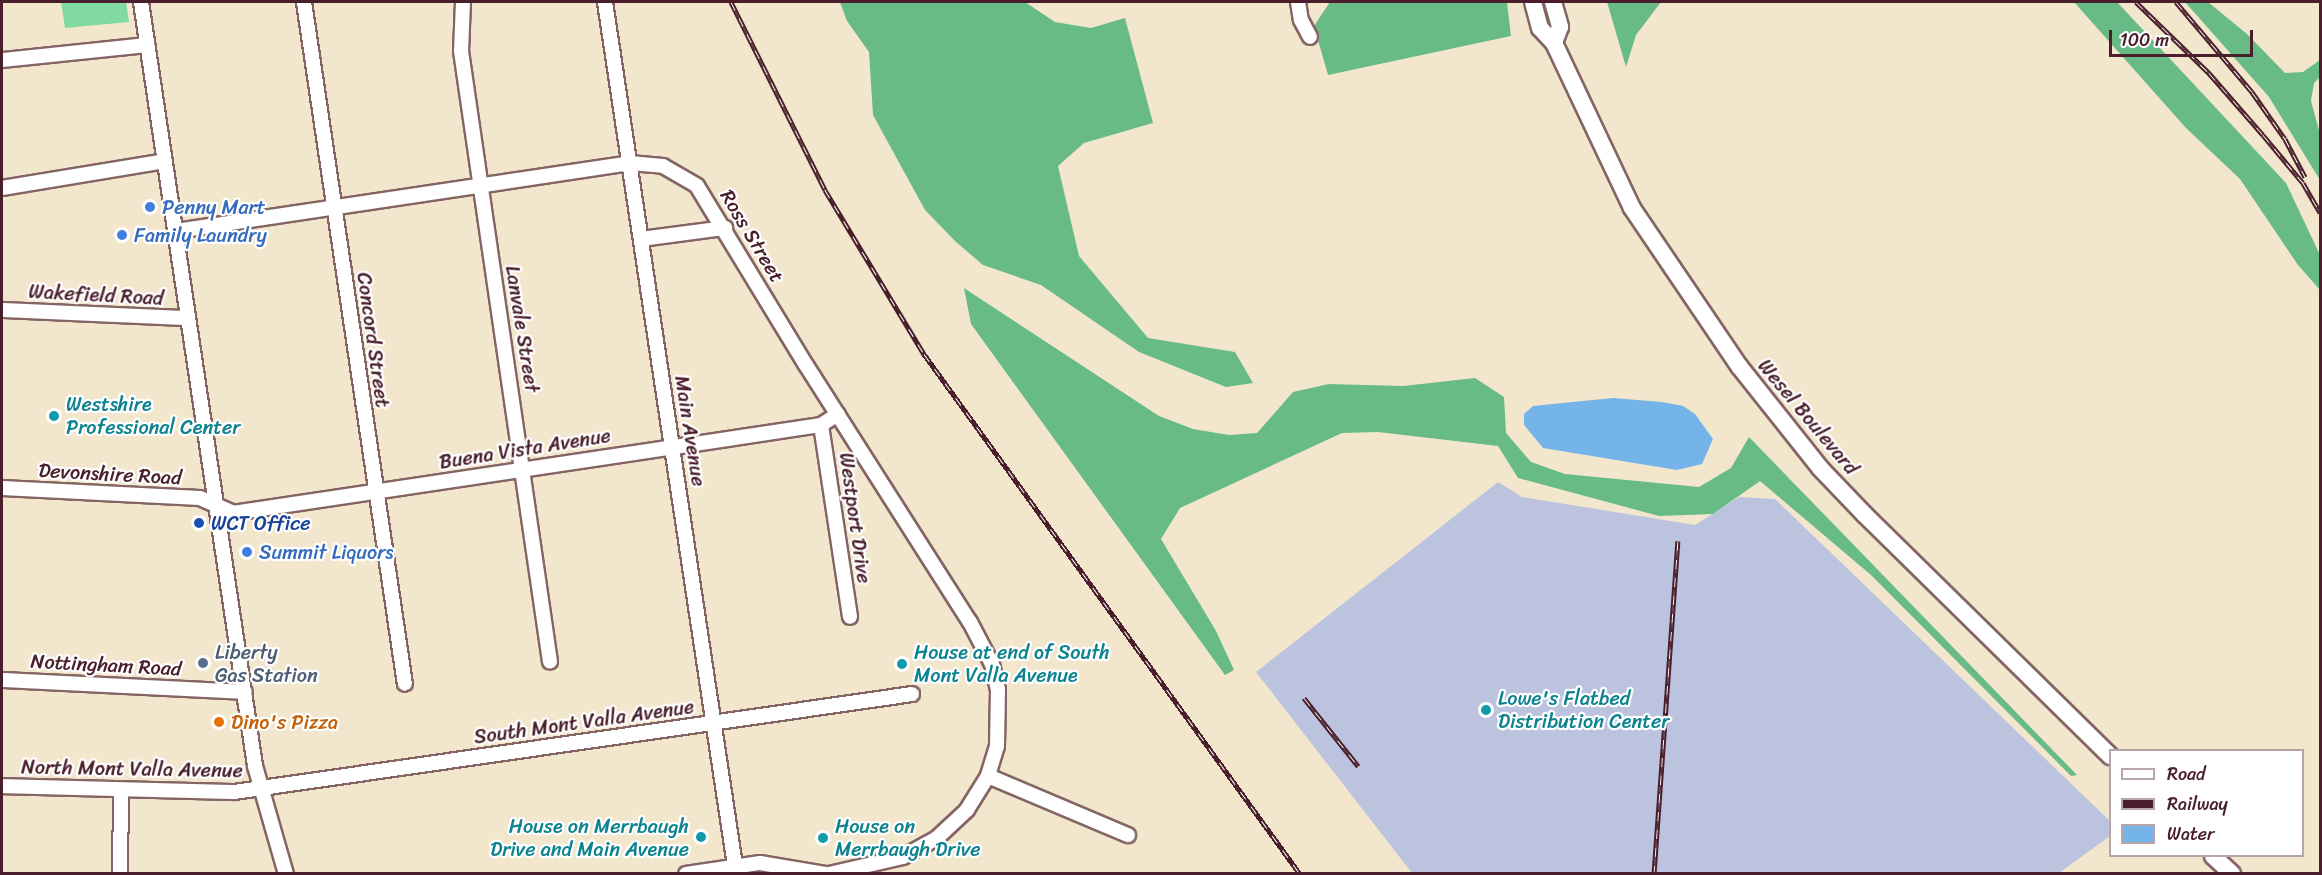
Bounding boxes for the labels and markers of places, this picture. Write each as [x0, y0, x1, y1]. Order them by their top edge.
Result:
place label: Penny Mart [162, 195, 265, 219]
marker: Penny Mart [143, 200, 157, 214]
place label: Family Laundry [134, 223, 267, 247]
marker: Family Laundry [115, 228, 129, 242]
place label: Westshire Professional Center [66, 392, 241, 439]
marker: Westshire Professional Center [47, 409, 61, 423]
place label: WCT Office [211, 511, 310, 535]
marker: WCT Office [192, 516, 206, 530]
place label: Summit Liquors [259, 540, 393, 564]
marker: Summit Liquors [240, 545, 254, 559]
place label: Liberty Gas Station [215, 640, 318, 687]
place label: House at end of South Mont Valla Avenue [914, 640, 1111, 687]
marker: Liberty Gas Station [196, 656, 210, 670]
marker: House at end of South Mont Valla Avenue [895, 657, 909, 671]
place label: Lowe's Flatbed Distribution Center [1498, 686, 1670, 733]
marker: Lowe's Flatbed Distribution Center [1479, 703, 1493, 717]
place label: Dino's Pizza [231, 710, 338, 734]
marker: Dino's Pizza [212, 715, 226, 729]
place label: House on Merrbaugh Drive and Main Avenue [490, 814, 689, 861]
place label: House on Merrbaugh Drive [835, 814, 980, 861]
marker: House on Merrbaugh Drive and Main Avenue [694, 830, 708, 844]
marker: House on Merrbaugh Drive [816, 831, 830, 845]

